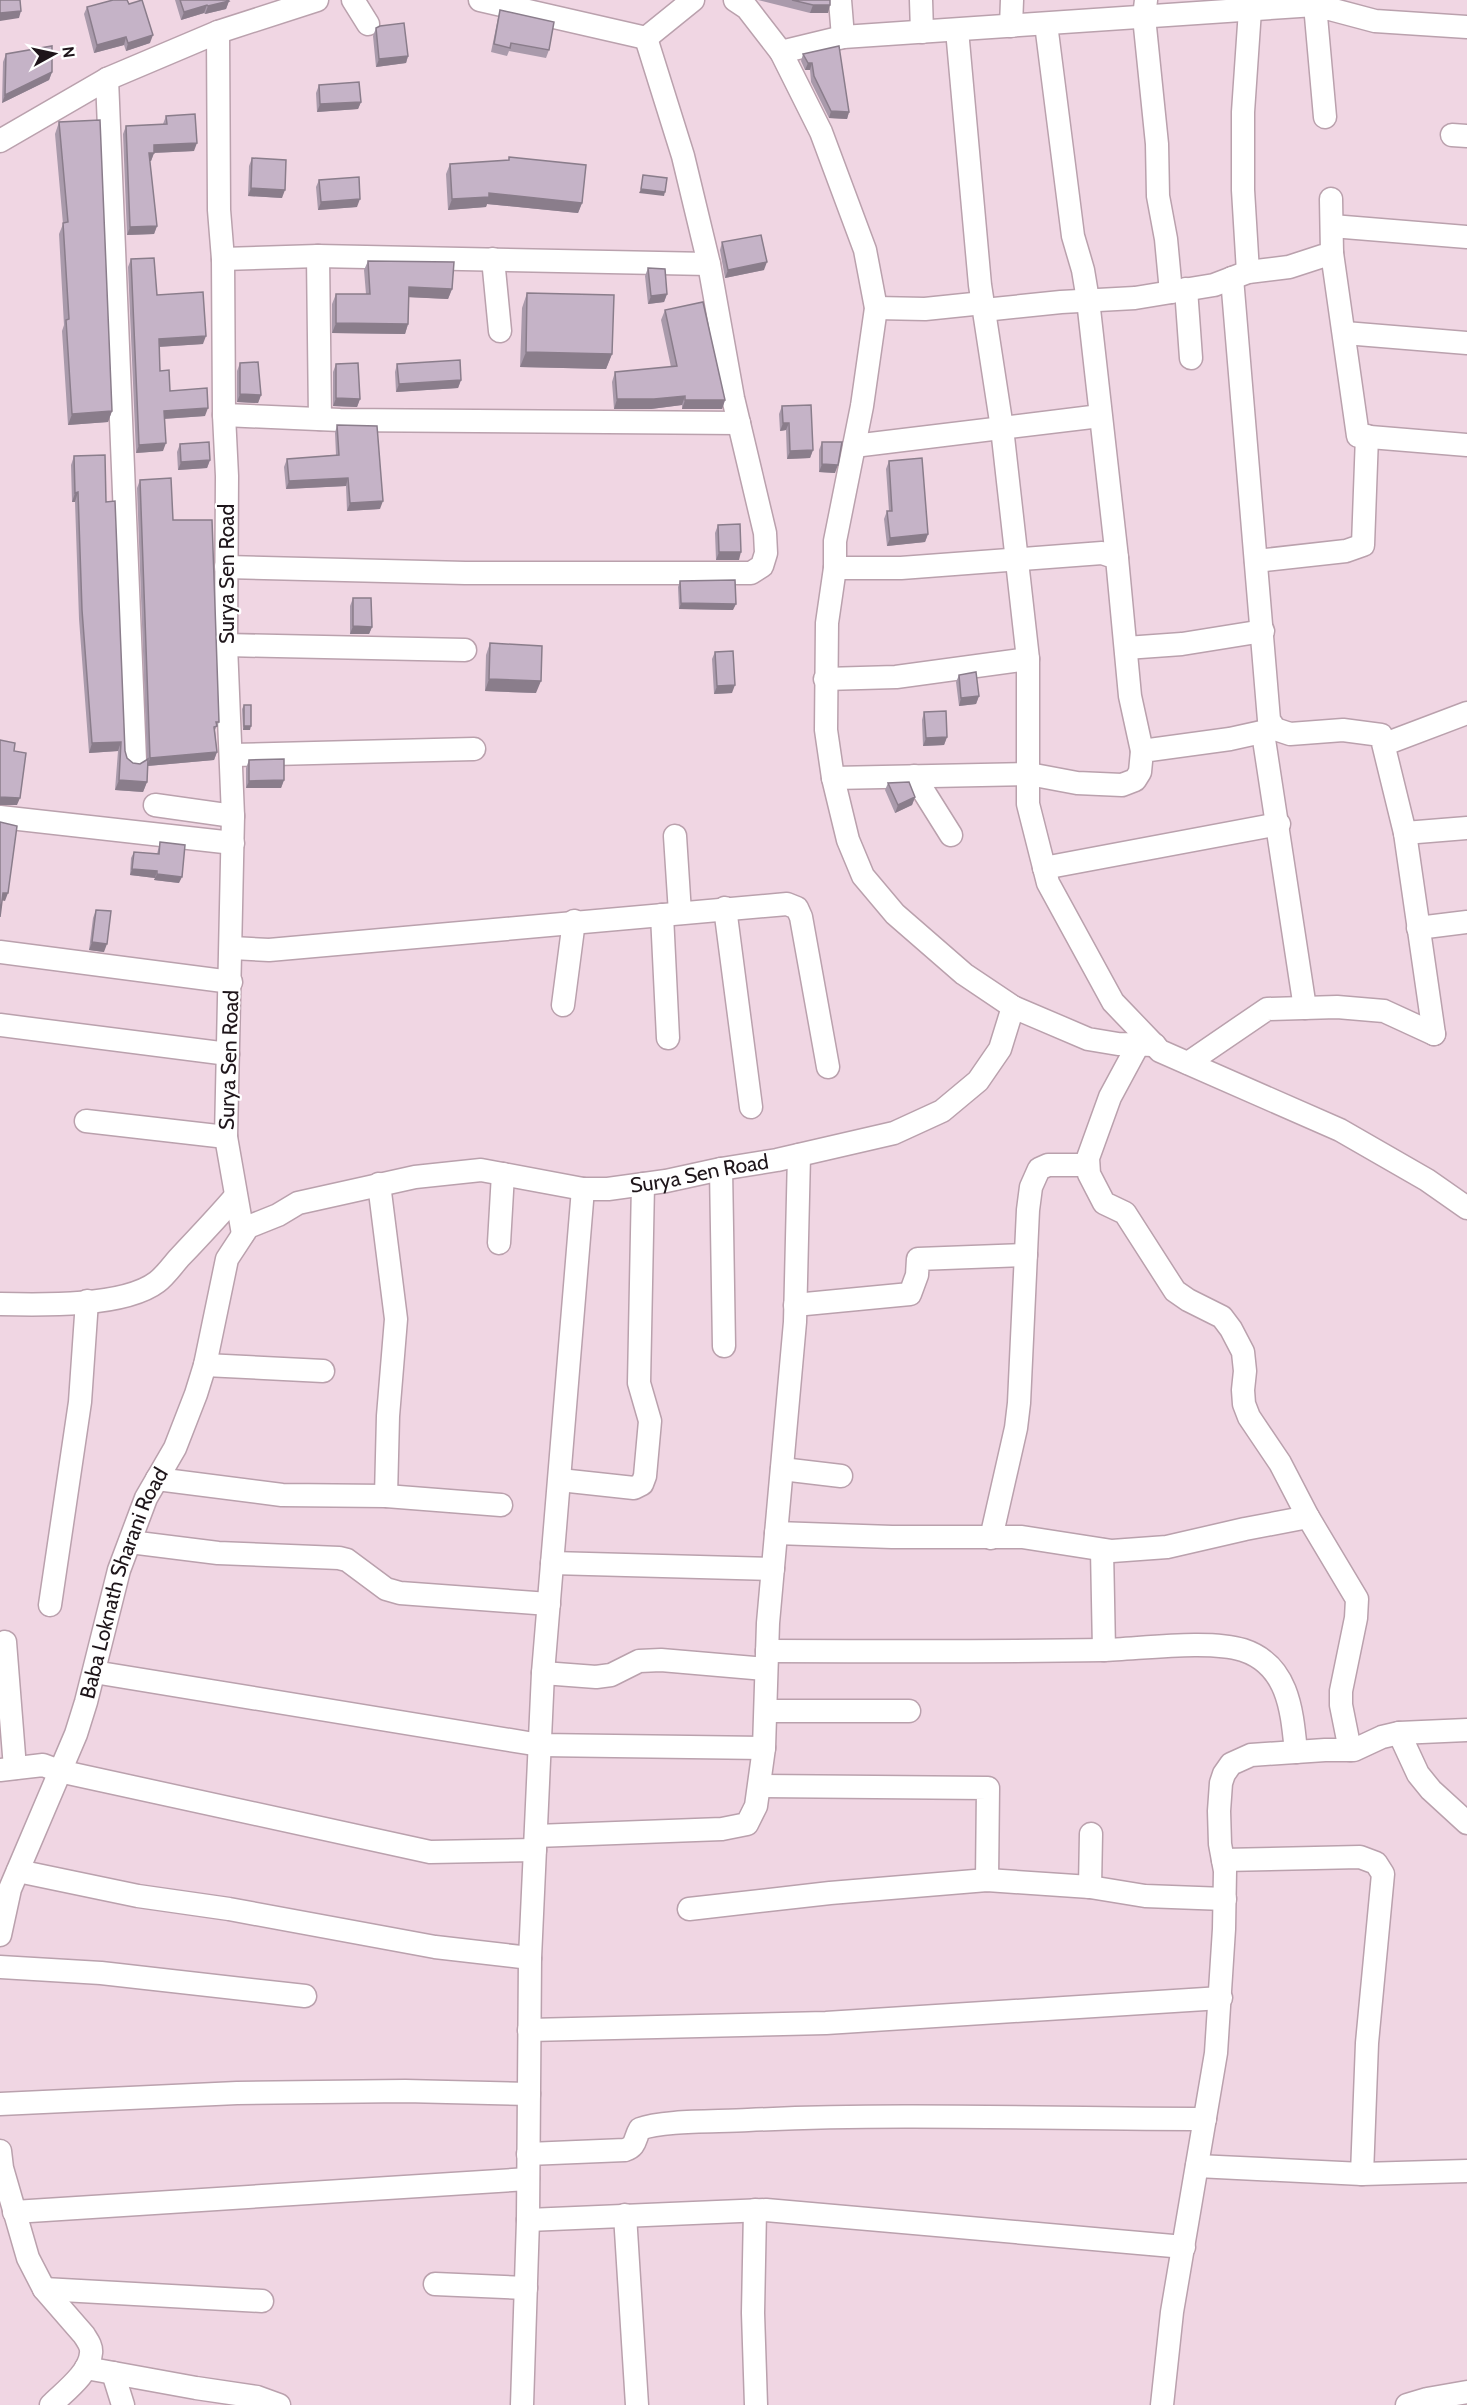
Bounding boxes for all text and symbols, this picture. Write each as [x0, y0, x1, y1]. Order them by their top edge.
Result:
north arrow [24, 24, 84, 84]
text: N [58, 45, 79, 59]
street label: Surya Sen Road [214, 504, 239, 644]
street label: Surya Sen Road [214, 990, 243, 1130]
street label: Surya Sen Road [629, 1149, 770, 1198]
street label: Baba Loknath Sharani Road [74, 1463, 173, 1701]

